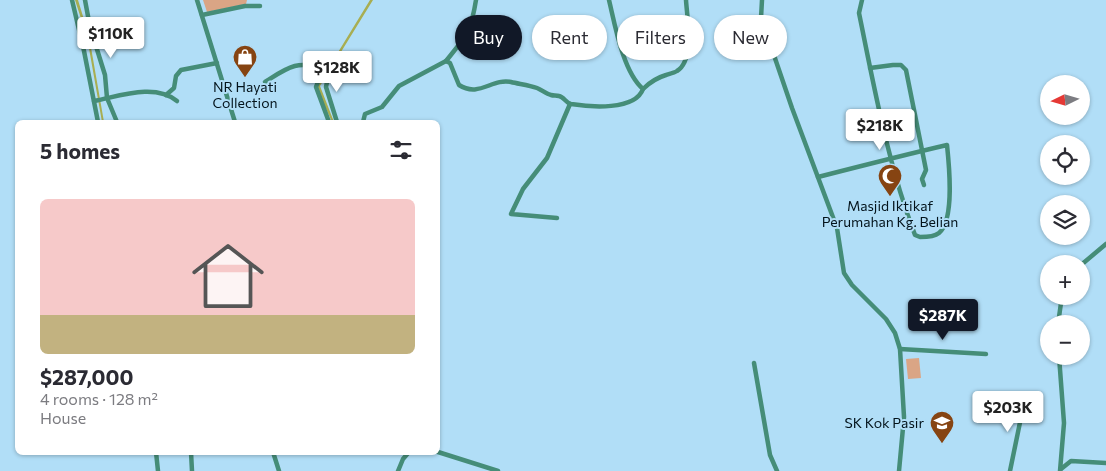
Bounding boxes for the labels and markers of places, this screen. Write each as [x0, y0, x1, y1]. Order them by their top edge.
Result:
pin: $110K [76, 17, 146, 59]
shop icon: NR Hayati Collection [232, 44, 258, 78]
pin: $128K [302, 51, 372, 93]
place label: NR Hayati Collection [212, 78, 278, 111]
pin: $218K [845, 108, 915, 151]
mosque icon: Masjid Iktikaf Perumahan Kg. Belian [877, 163, 903, 197]
place label: Masjid Iktikaf Perumahan Kg. Belian [822, 197, 958, 230]
pin: $287K [908, 298, 978, 341]
pin: $203K [973, 390, 1043, 433]
school or university icon: SK Kok Pasir [929, 410, 955, 444]
place label: SK Kok Pasir [845, 414, 924, 431]

